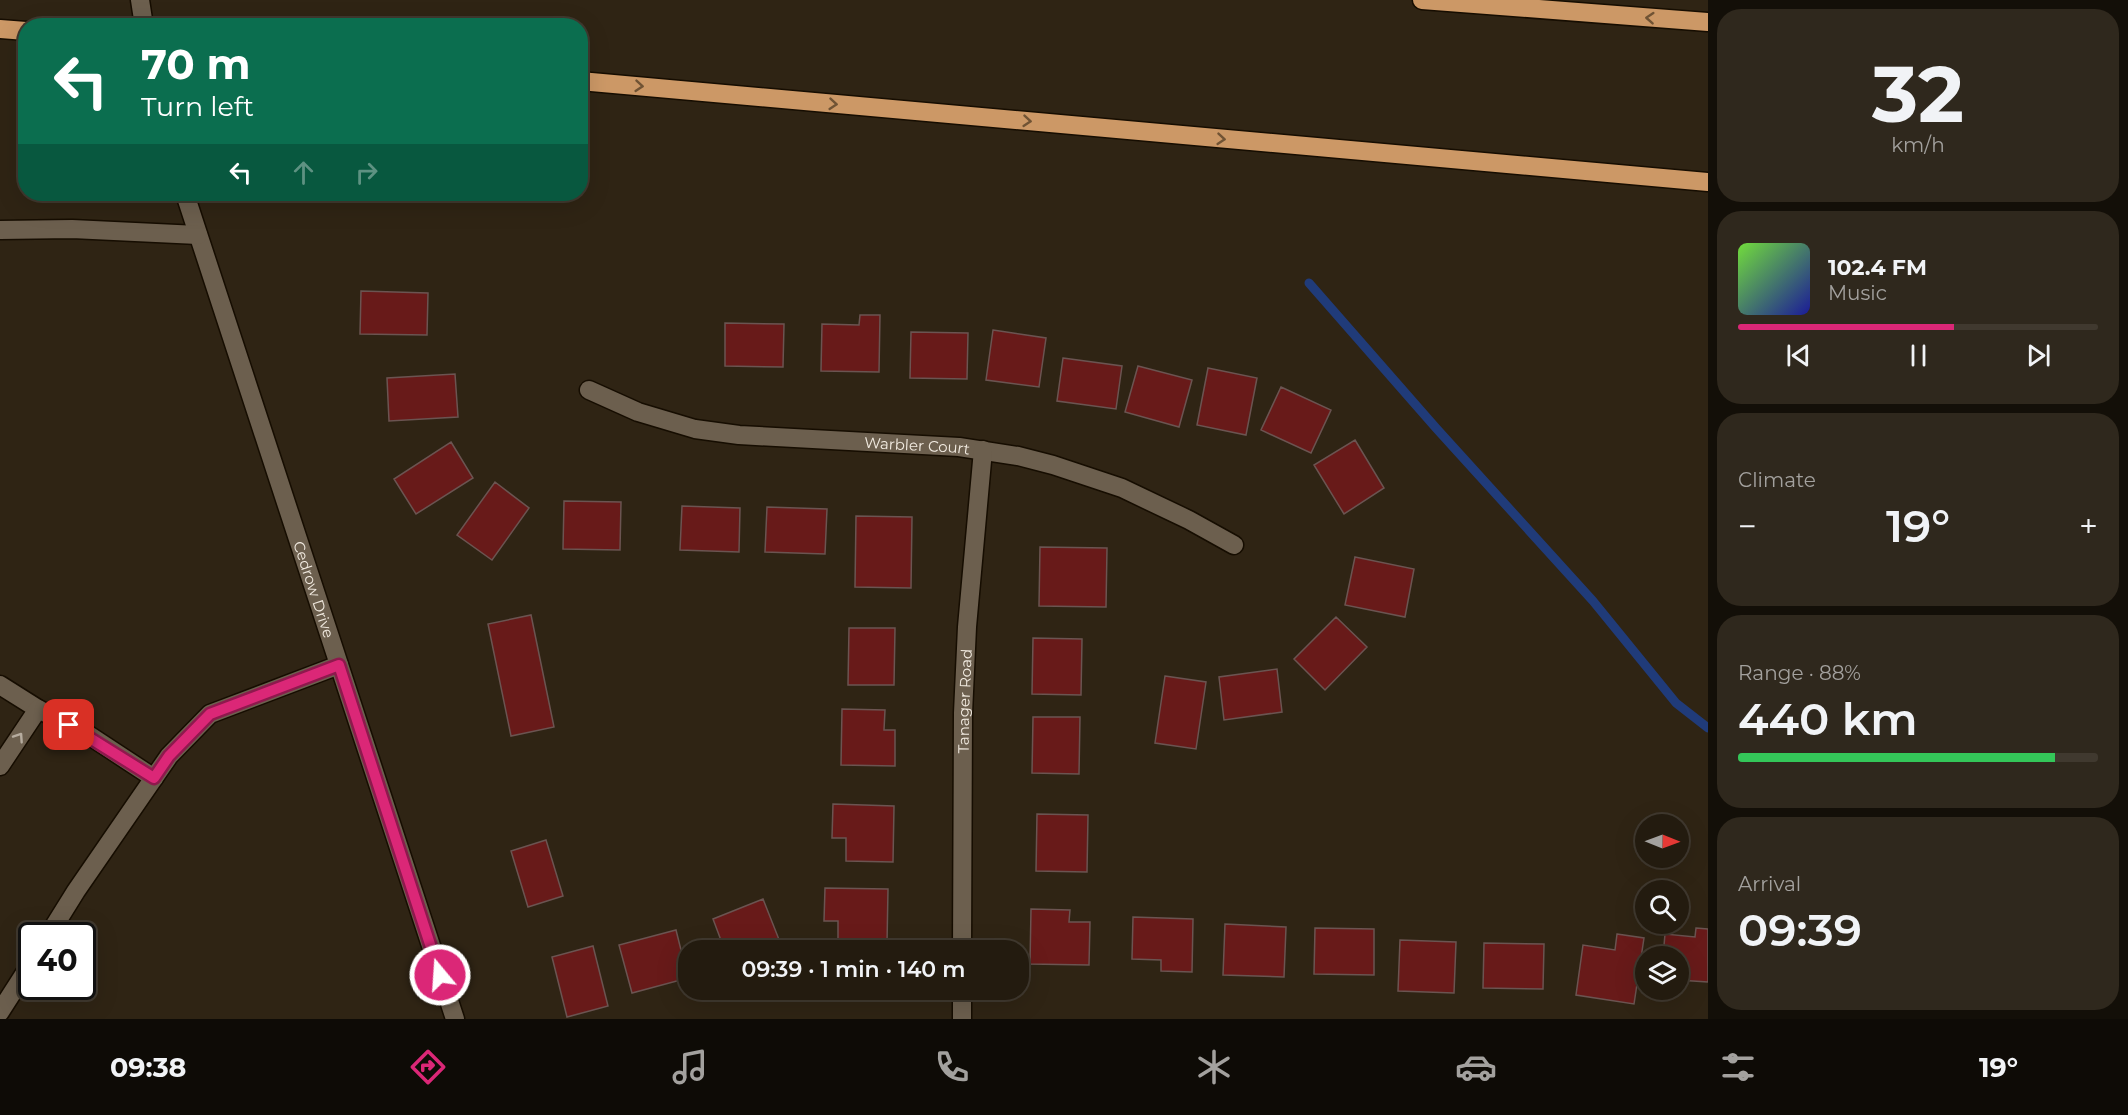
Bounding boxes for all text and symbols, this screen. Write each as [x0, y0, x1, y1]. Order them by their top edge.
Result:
one-way arrow [1645, 11, 1654, 24]
text: 70 m [141, 38, 251, 90]
icon: left [42, 42, 120, 120]
text: 32 [1872, 46, 1964, 142]
one-way arrow [634, 79, 643, 92]
text: Turn left [141, 90, 254, 123]
one-way arrow [829, 97, 838, 110]
one-way arrow [1023, 114, 1032, 127]
one-way arrow [1217, 132, 1226, 145]
text: km/h [1891, 133, 1945, 157]
icon: left [224, 156, 257, 189]
icon: ahead [287, 156, 320, 189]
icon: right [350, 156, 383, 189]
text: 102.4 FM [1828, 254, 1927, 281]
text: Music [1828, 281, 1887, 305]
icon: previous [1782, 339, 1815, 372]
icon: pause [1902, 339, 1935, 372]
icon: next [2022, 339, 2055, 372]
street label: Warbler Court [864, 432, 971, 458]
text: Climate [1738, 468, 1816, 492]
text: 19° [1886, 498, 1950, 553]
text: − [1738, 506, 1757, 546]
text: + [2079, 506, 2098, 546]
street label: Cedrow Drive [290, 538, 339, 640]
street label: Tanager Road [953, 648, 975, 753]
text: Range · 88% [1738, 661, 1861, 685]
text: 440 km [1738, 691, 1918, 746]
pin [43, 699, 94, 750]
icon: arrive [52, 708, 85, 741]
one-way arrow [12, 733, 23, 744]
north arrow [1635, 814, 1689, 868]
map controls [1635, 814, 1689, 1000]
text: Arrival [1738, 872, 1801, 896]
button: search [1635, 880, 1689, 934]
text: 09:39 [1738, 902, 1862, 957]
speed limit sign: 40 [18, 922, 96, 1000]
position arrow [408, 943, 472, 1007]
button: layers [1635, 946, 1689, 1000]
text: 09:39 · 1 min · 140 m [742, 956, 965, 983]
icon: directions [407, 1046, 449, 1088]
icon: music [669, 1046, 711, 1088]
icon: phone [931, 1046, 973, 1088]
icon: climate [1193, 1046, 1235, 1088]
icon: car [1455, 1046, 1497, 1088]
icon: filters [1717, 1046, 1759, 1088]
text: 09:38 [110, 1051, 186, 1084]
text: 19° [1979, 1051, 2018, 1084]

